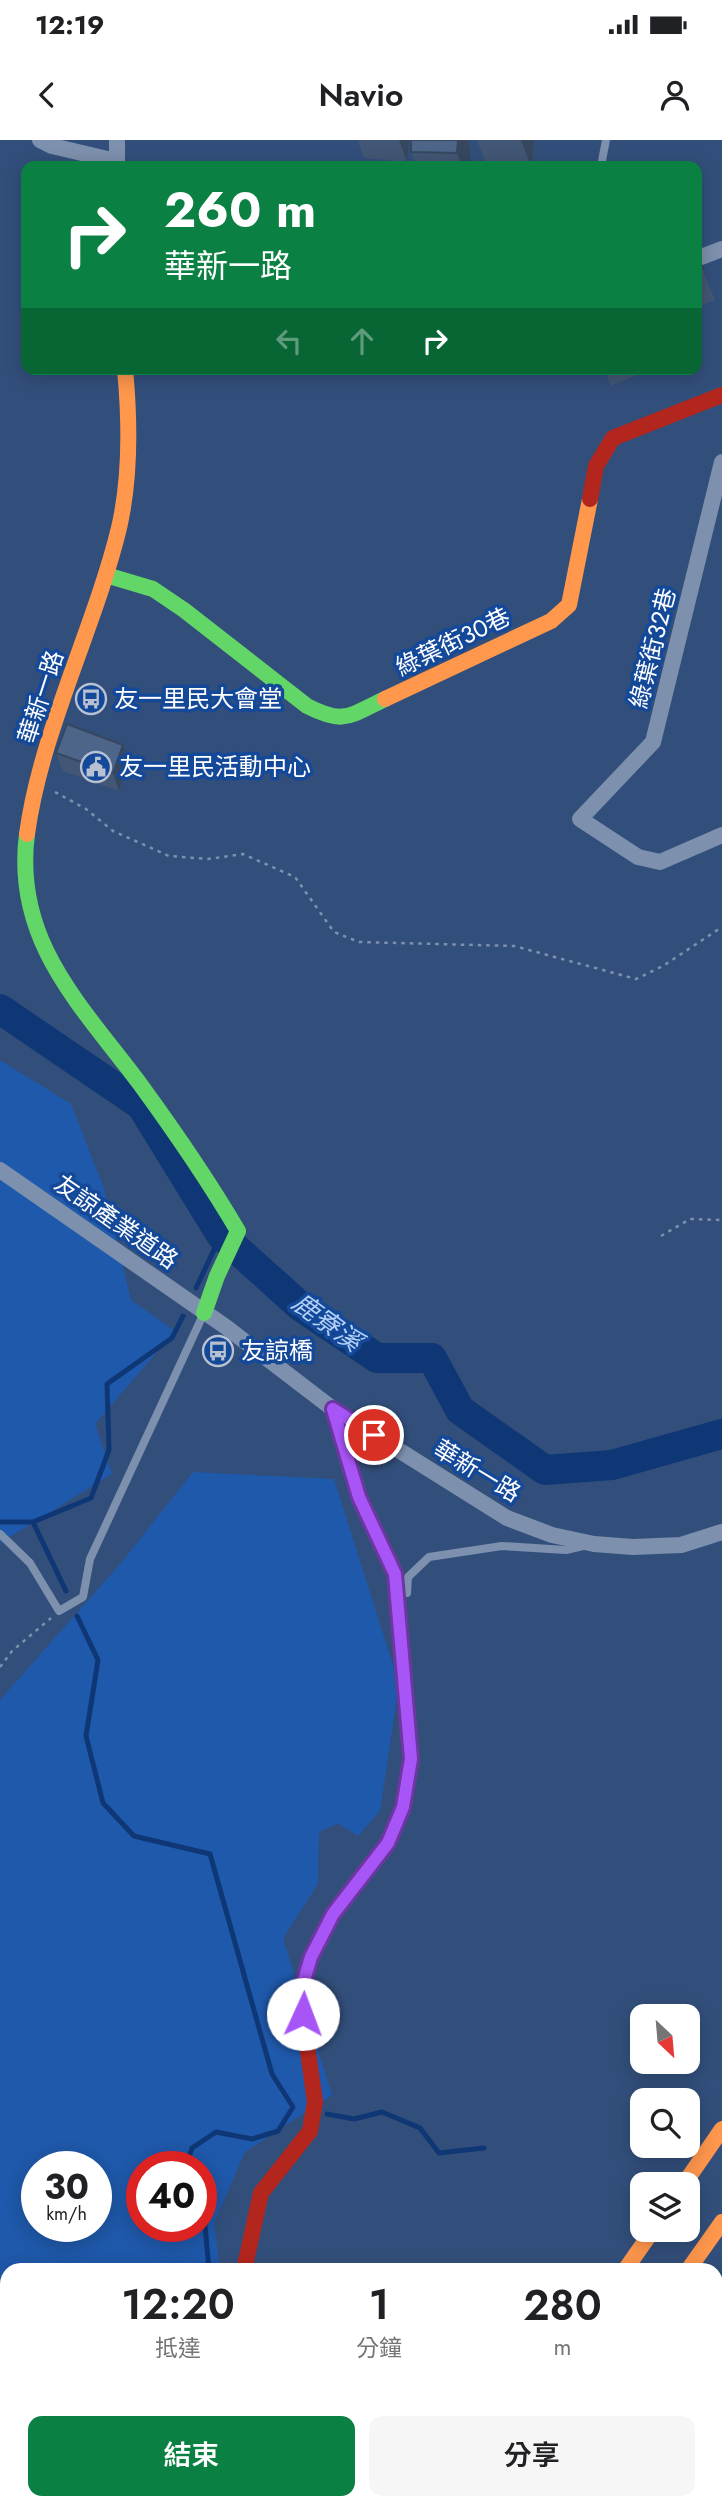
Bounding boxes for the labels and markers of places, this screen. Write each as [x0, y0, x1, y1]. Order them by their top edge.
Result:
place label: 友一里民大會堂 [114, 681, 282, 716]
bus stop icon: 友一里民大會堂 [74, 682, 108, 716]
place label: 友一里民活動中心 [119, 749, 311, 784]
public building icon: 友一里民活動中心 [79, 750, 113, 784]
place label: 友諒橋 [241, 1333, 313, 1368]
bus stop icon: 友諒橋 [201, 1334, 235, 1368]
pin [344, 1405, 404, 1465]

